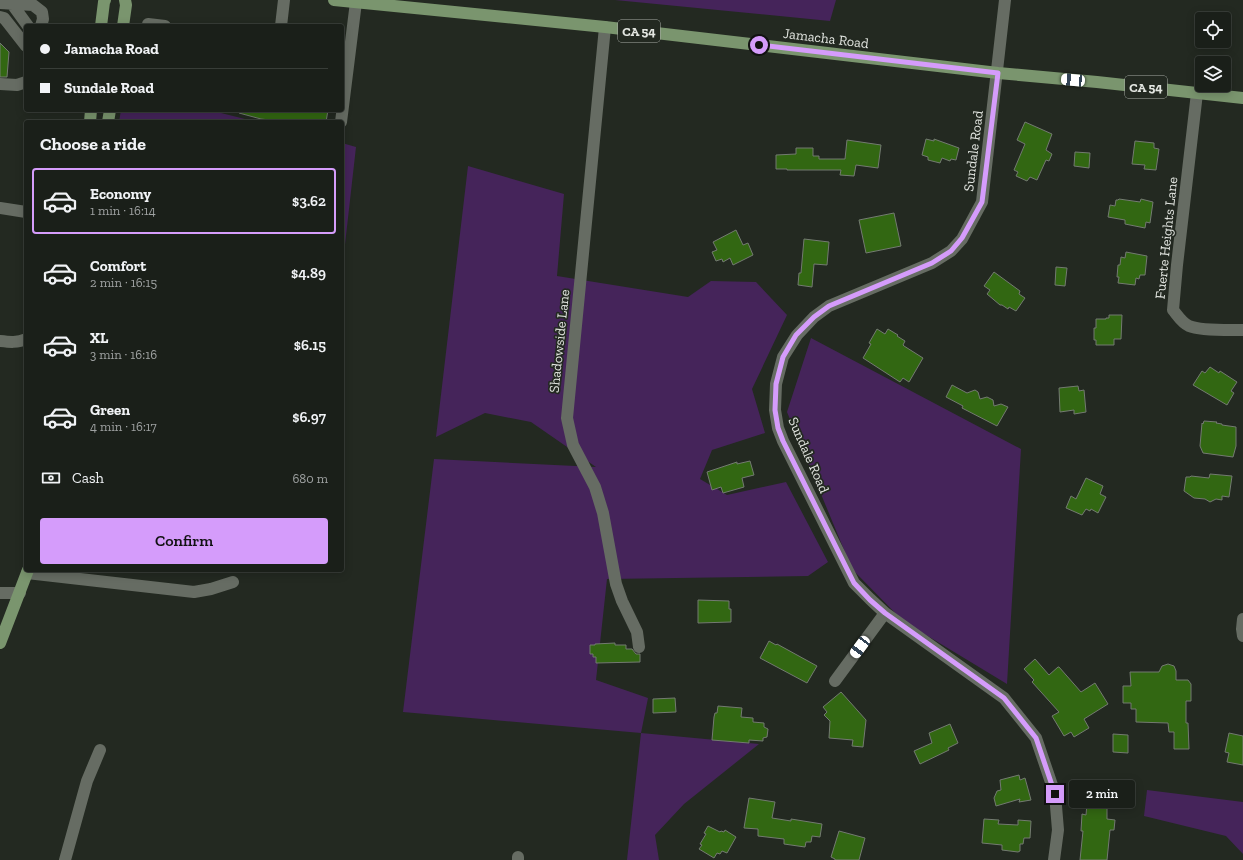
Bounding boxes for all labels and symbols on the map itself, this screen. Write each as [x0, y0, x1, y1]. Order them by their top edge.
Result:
road number: CA 54 [618, 20, 660, 42]
street label: Jamacha Road [782, 25, 870, 52]
route start [750, 36, 768, 54]
car [1061, 73, 1085, 87]
road number: CA 54 [1125, 76, 1167, 98]
street label: Sundale Road [960, 109, 987, 192]
street label: Fuerte Heights Lane [1152, 176, 1181, 300]
street label: Shadowside Lane [546, 288, 573, 394]
street label: Sundale Road [784, 415, 833, 496]
car [848, 634, 872, 660]
callout: 2 min [1069, 780, 1135, 808]
route end [1046, 785, 1064, 803]

